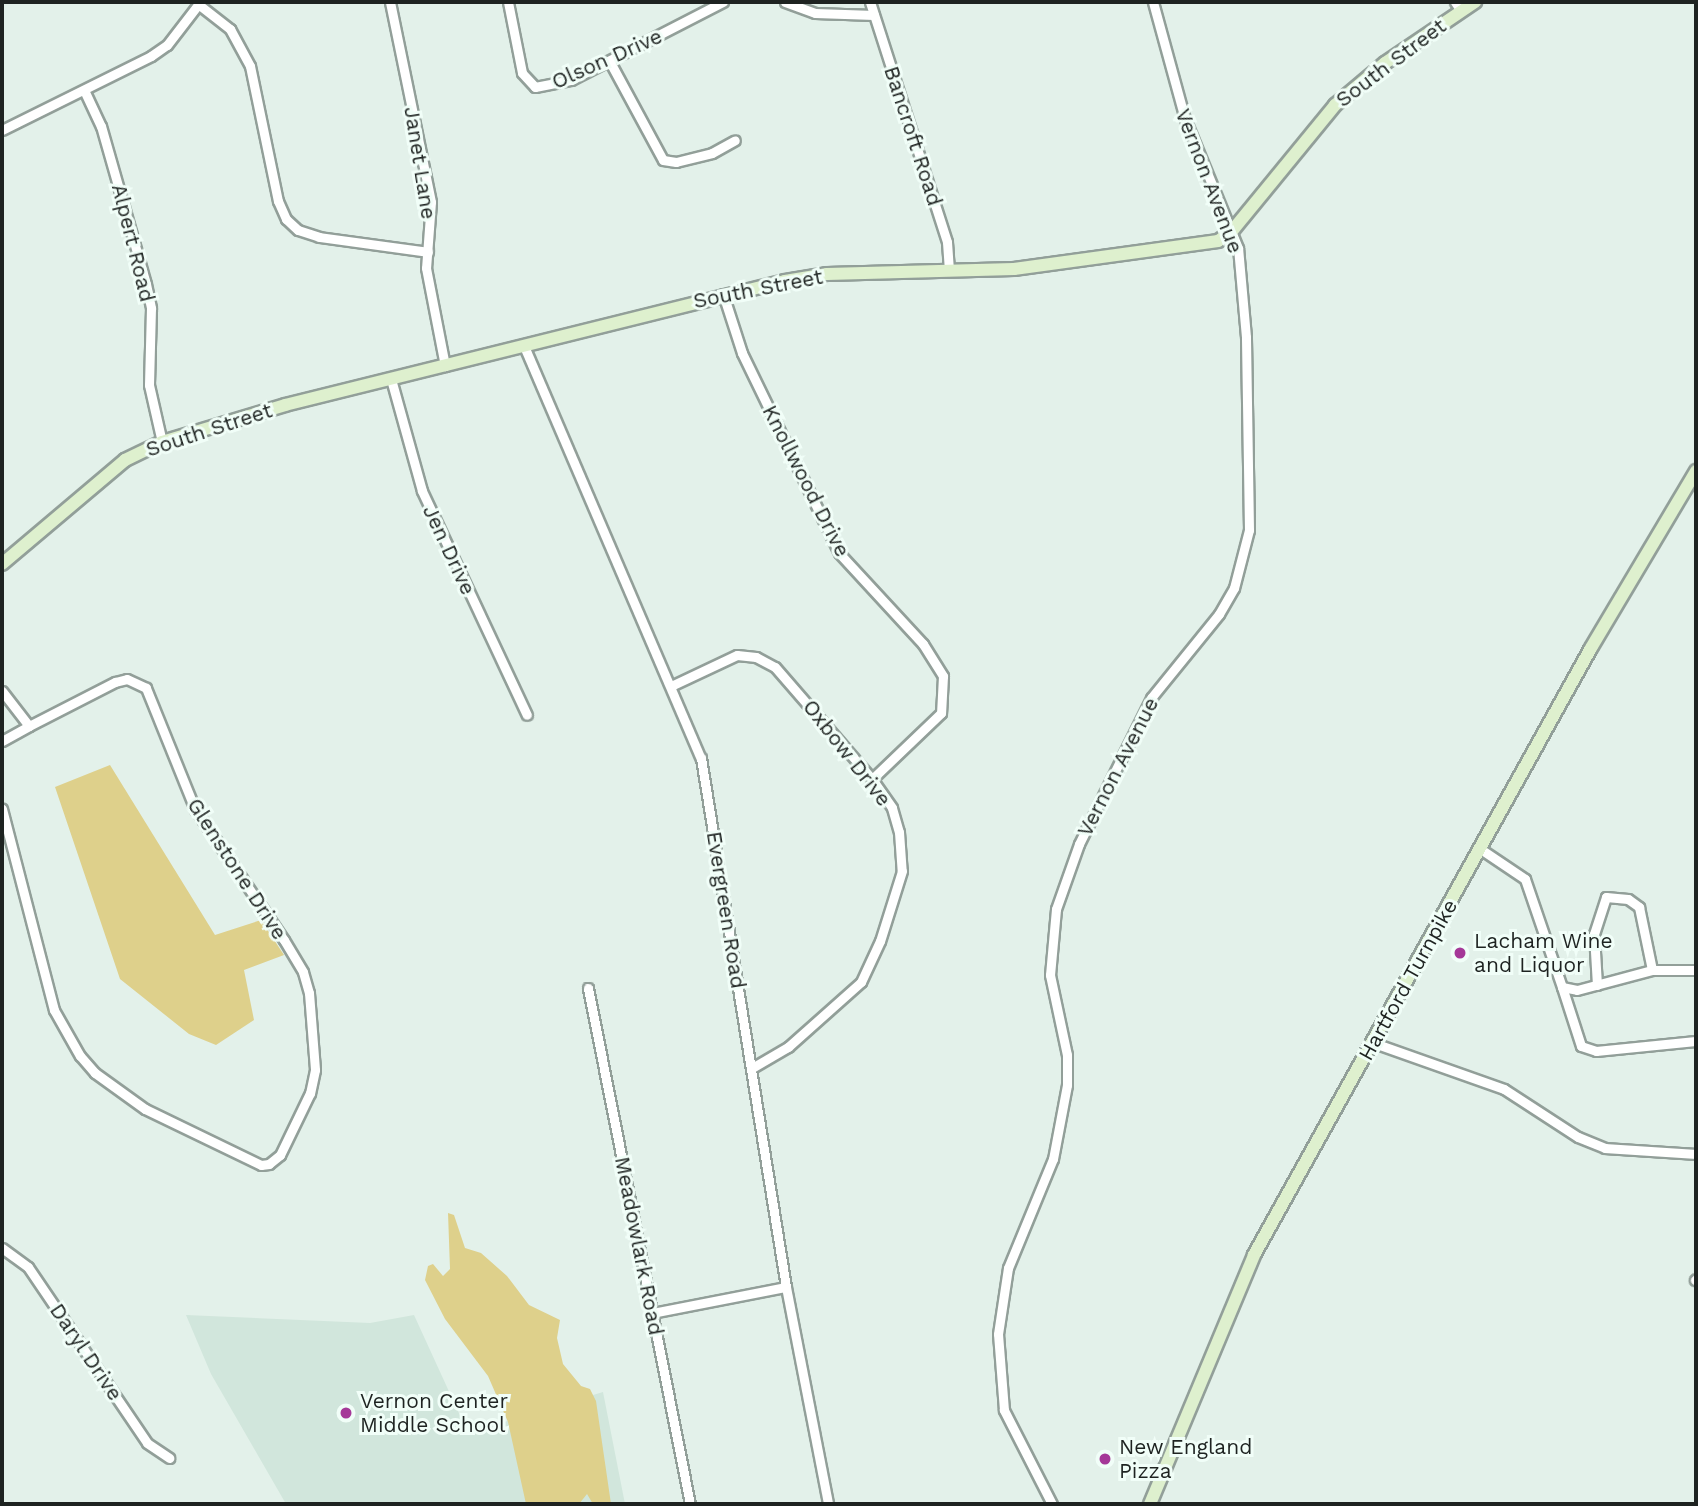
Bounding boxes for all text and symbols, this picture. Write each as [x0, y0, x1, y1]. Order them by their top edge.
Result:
street label: South Street [1331, 13, 1451, 113]
street label: Olson Drive [548, 23, 666, 95]
street label: Bancroft Road [879, 63, 947, 209]
street label: Janet Lane [399, 105, 441, 221]
street label: Vernon Avenue [1170, 105, 1248, 257]
street label: Alpert Road [106, 181, 160, 305]
street label: South Street [691, 264, 825, 314]
street label: South Street [143, 398, 275, 462]
street label: Knollwood Drive [757, 401, 855, 561]
street label: Jen Drive [417, 501, 481, 599]
street label: Vernon Avenue [1072, 693, 1164, 841]
street label: Oxbow Drive [797, 694, 897, 812]
street label: Glenstone Drive [182, 793, 292, 945]
street label: Evergreen Road [701, 830, 751, 990]
street label: Hartford Turnpike [1353, 895, 1463, 1065]
place label: Lacham Wine and Liquor [1474, 928, 1613, 978]
marker: Lacham Wine and Liquor [1452, 945, 1468, 961]
street label: Meadowlark Road [609, 1154, 669, 1338]
street label: Daryl Drive [44, 1298, 128, 1406]
place label: Vernon Center Middle School [360, 1388, 508, 1438]
marker: Vernon Center Middle School [338, 1405, 354, 1421]
place label: New England Pizza [1119, 1434, 1253, 1484]
marker: New England Pizza [1097, 1451, 1113, 1467]

